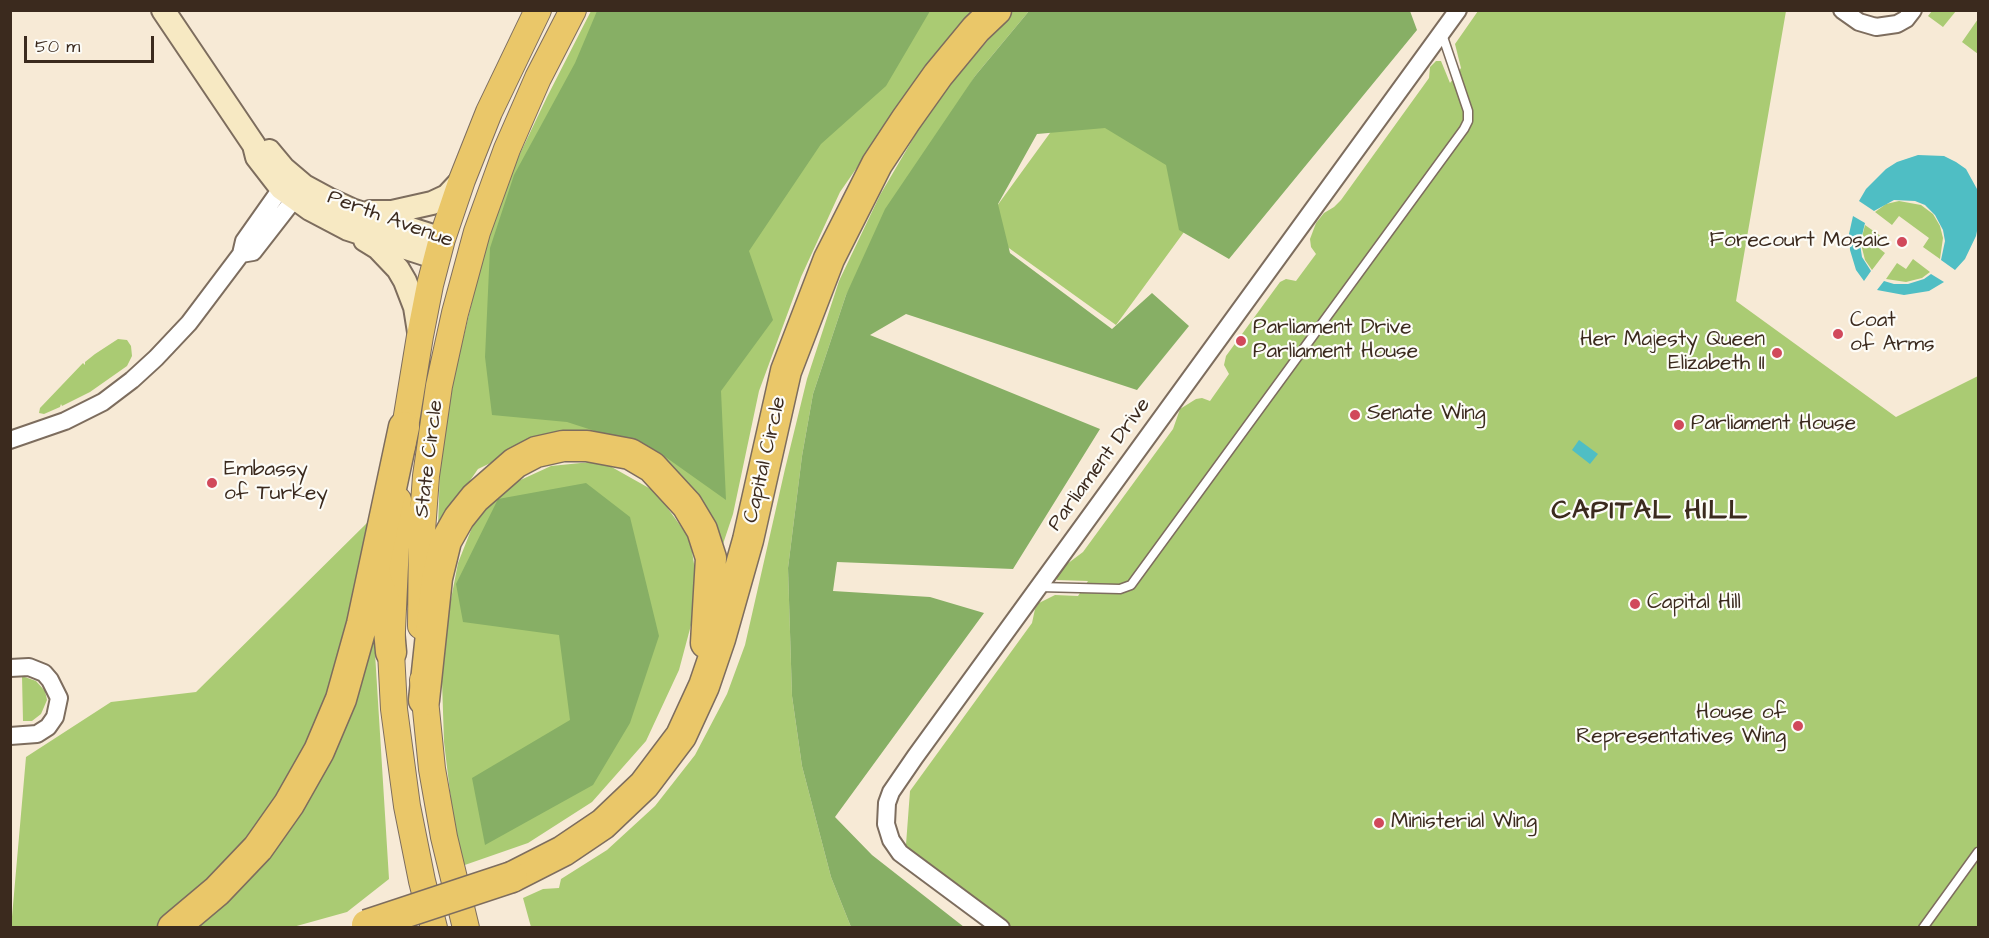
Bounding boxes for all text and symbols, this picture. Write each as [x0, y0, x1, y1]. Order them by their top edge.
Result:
scale bar [27, 24, 158, 62]
text: 50 m [35, 34, 80, 59]
street label: Perth Avenue [324, 186, 456, 254]
place label: Forecourt Mosaic [1710, 229, 1890, 255]
marker: Forecourt Mosaic [1895, 235, 1909, 249]
place label: Coat of Arms [1850, 309, 1935, 359]
place label: Parliament Drive Parliament House [1253, 316, 1418, 366]
marker: Coat of Arms [1831, 327, 1845, 341]
place label: Her Majesty Queen Elizabeth II [1580, 328, 1765, 378]
marker: Parliament Drive Parliament House [1234, 334, 1248, 348]
marker: Her Majesty Queen Elizabeth II [1770, 346, 1784, 360]
street label: Parliament Drive [1043, 393, 1157, 537]
street label: Capital Circle [739, 394, 793, 526]
street label: State Circle [410, 399, 450, 519]
place label: Senate Wing [1367, 402, 1486, 428]
marker: Senate Wing [1348, 408, 1362, 422]
place label: Parliament House [1691, 412, 1856, 438]
marker: Parliament House [1672, 418, 1686, 432]
place label: Embassy of Turkey [224, 458, 328, 508]
marker: Embassy of Turkey [205, 476, 219, 490]
district label: CAPITAL HILL [1551, 496, 1749, 528]
place label: Capital Hill [1647, 591, 1741, 617]
marker: Capital Hill [1628, 597, 1642, 611]
place label: House of Representatives Wing [1576, 701, 1786, 751]
marker: House of Representatives Wing [1791, 719, 1805, 733]
place label: Ministerial Wing [1391, 810, 1537, 836]
marker: Ministerial Wing [1372, 816, 1386, 830]

